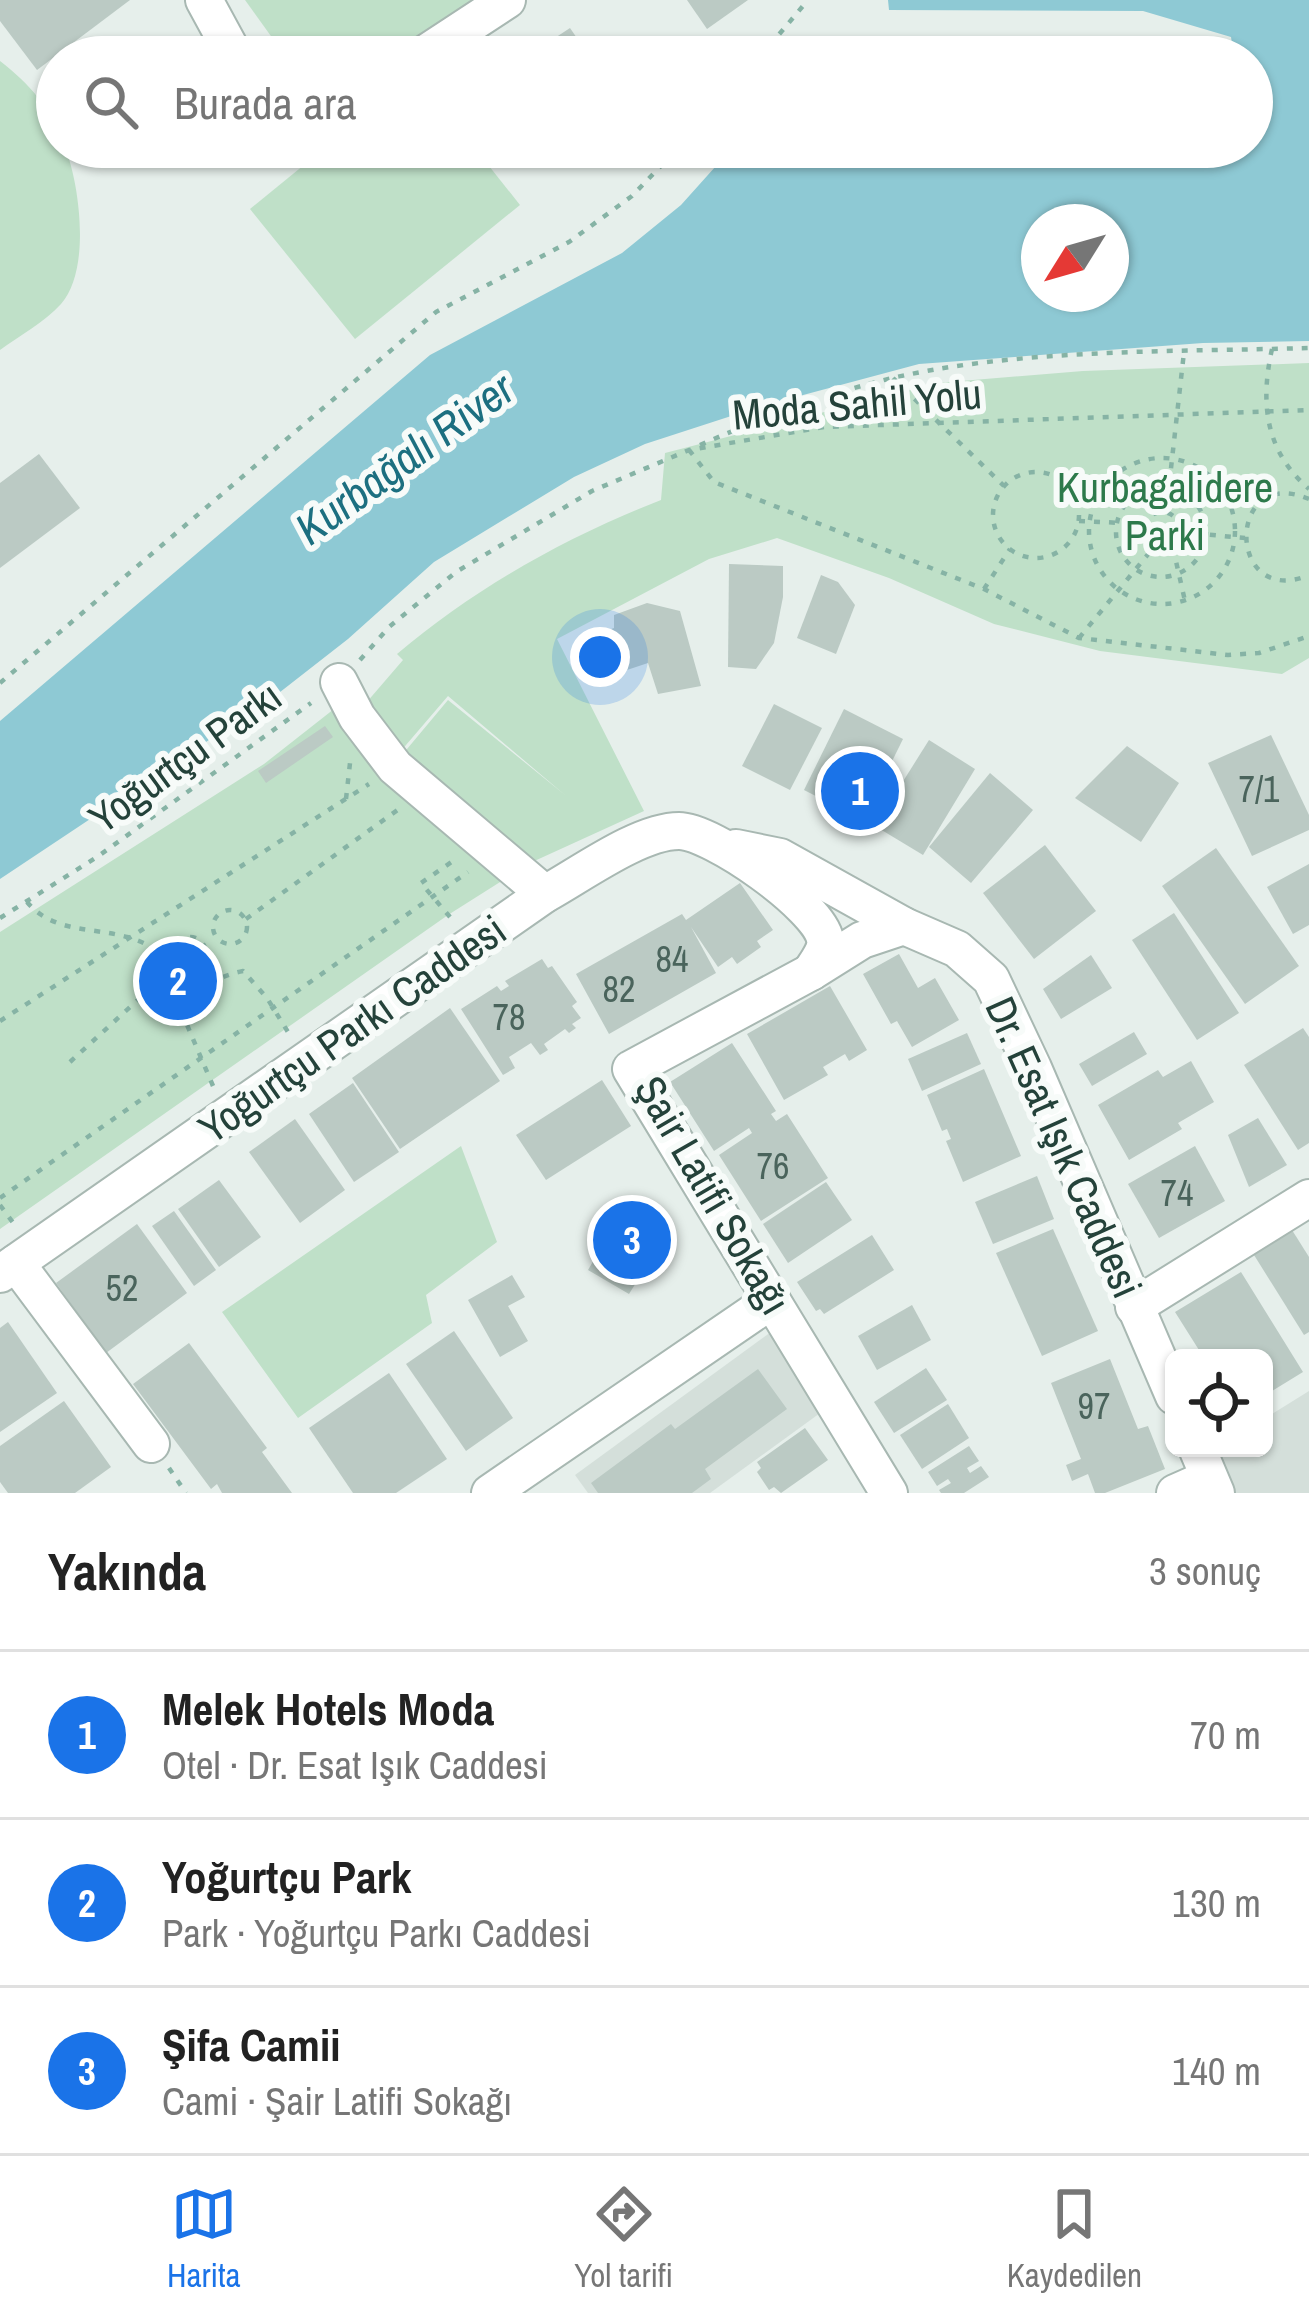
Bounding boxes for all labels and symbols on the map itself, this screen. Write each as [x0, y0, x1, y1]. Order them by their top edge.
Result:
north arrow [1021, 204, 1129, 312]
water label: Kurbağalı River [282, 357, 527, 558]
street label: Moda Sahil Yolu [730, 365, 984, 443]
park label: Kurbagalidere Parki [1057, 459, 1273, 563]
your location [570, 627, 630, 687]
street label: Yoğurtçu Parkı [77, 668, 293, 846]
pin: 1 [821, 746, 899, 836]
house number: 7/1 [1238, 765, 1280, 813]
street label: Yoğurtçu Parkı Caddesi [187, 902, 517, 1156]
house number: 84 [656, 935, 688, 983]
pin: 2 [139, 936, 217, 1026]
house number: 82 [603, 965, 635, 1013]
street label: Dr. Esat Işık Caddesi [973, 988, 1155, 1306]
house number: 78 [493, 993, 525, 1041]
street label: Şair Latifi Sokağı [622, 1066, 804, 1324]
house number: 76 [757, 1142, 789, 1190]
house number: 74 [1161, 1169, 1193, 1217]
pin: 3 [593, 1195, 671, 1285]
house number: 52 [106, 1264, 138, 1312]
house number: 97 [1078, 1382, 1110, 1430]

